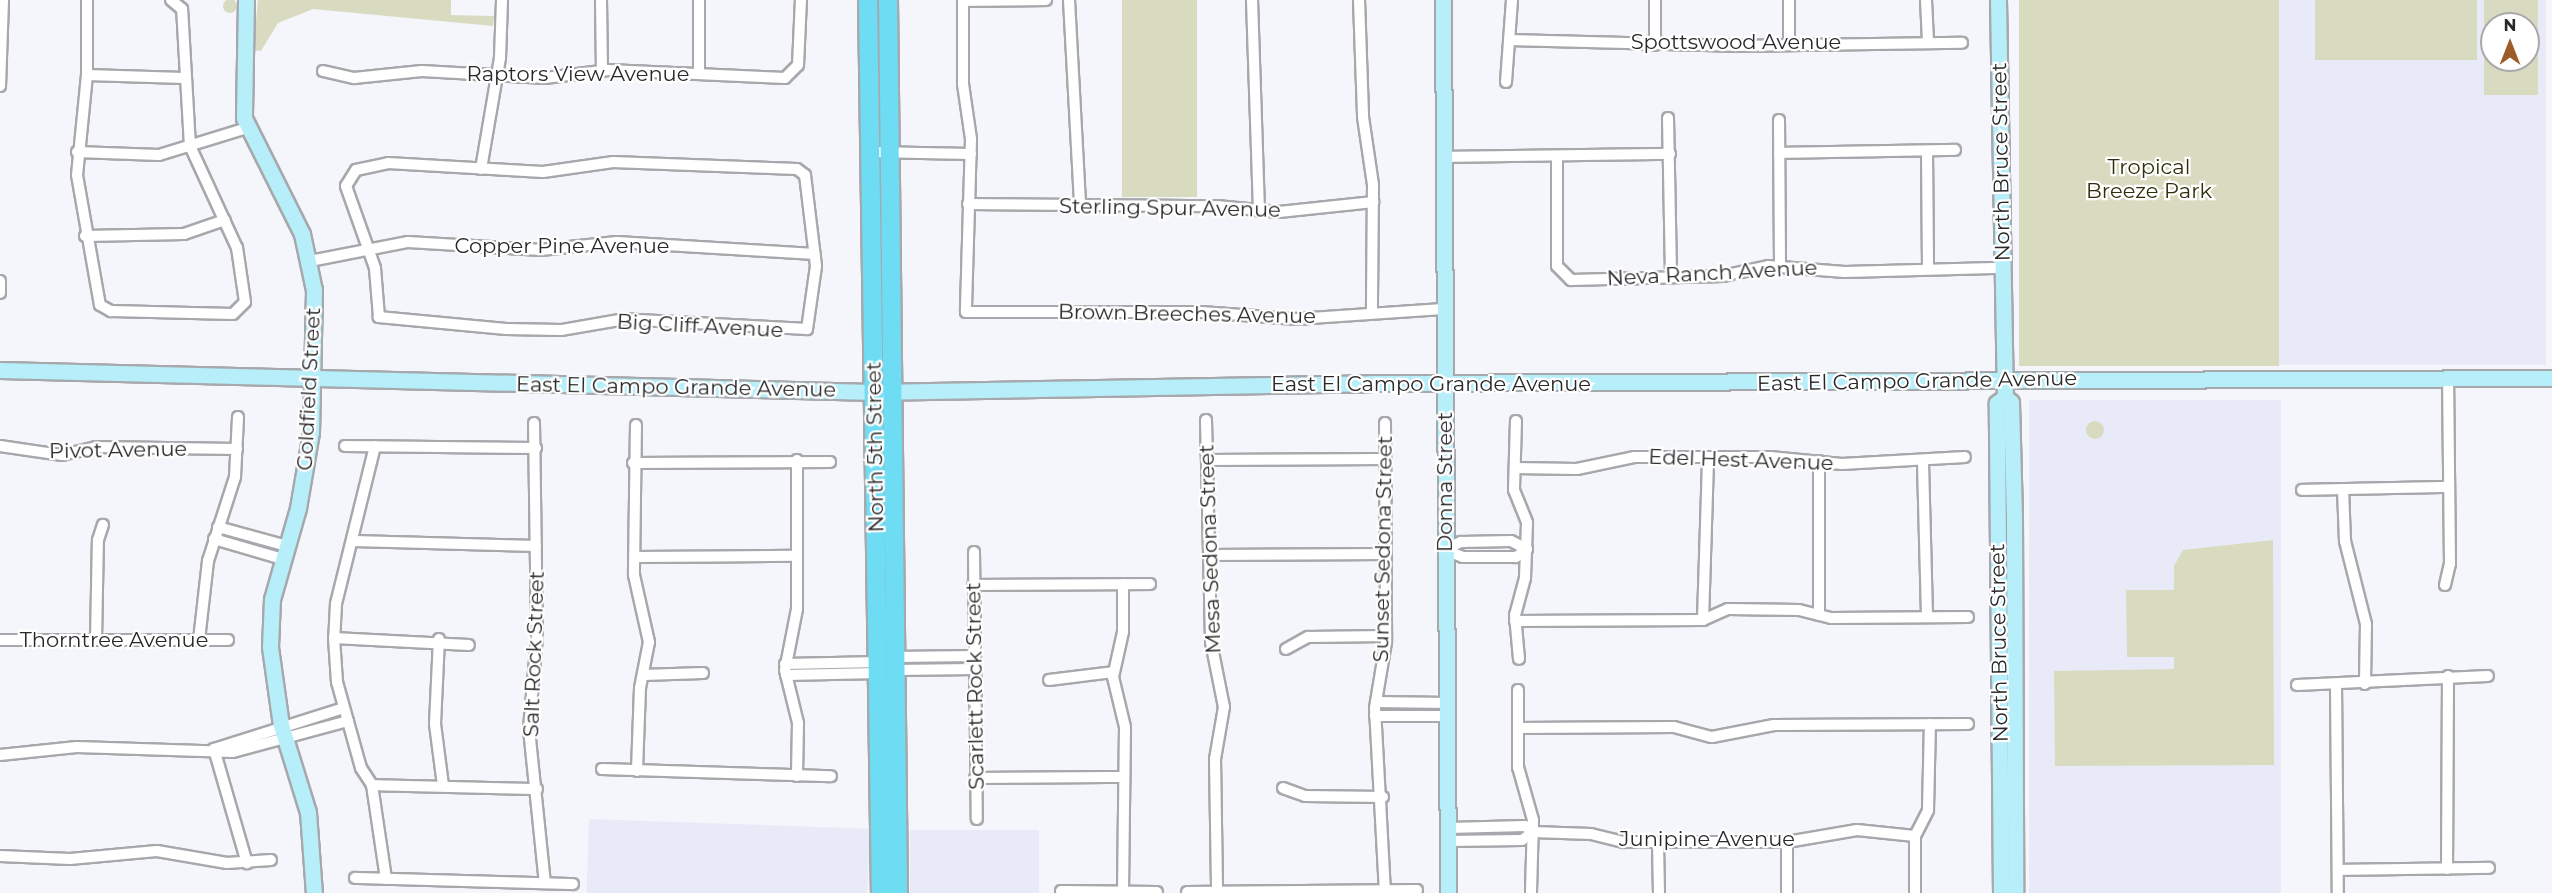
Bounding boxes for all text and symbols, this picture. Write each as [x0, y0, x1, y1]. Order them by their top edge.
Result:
north arrow [2480, 12, 2540, 72]
text: N [2504, 16, 2516, 35]
street label: Spottswood Avenue [1631, 29, 1841, 55]
street label: Raptors View Avenue [467, 61, 689, 87]
street label: North Bruce Street [1987, 62, 2015, 262]
park label: Tropical Breeze Park [2086, 154, 2212, 204]
street label: Sterling Spur Avenue [1059, 193, 1281, 223]
street label: Copper Pine Avenue [454, 233, 670, 259]
street label: Neva Ranch Avenue [1606, 255, 1818, 291]
street label: Brown Breeches Avenue [1058, 299, 1316, 329]
street label: Goldfield Street [292, 307, 326, 471]
street label: Big Cliff Avenue [616, 309, 784, 343]
street label: North 5th Street [861, 361, 889, 533]
street label: East El Campo Grande Avenue [1757, 366, 2077, 396]
street label: East El Campo Grande Avenue [1271, 371, 1591, 397]
street label: East El Campo Grande Avenue [516, 372, 836, 402]
street label: Donna Street [1432, 412, 1458, 552]
street label: Sunset Sedona Street [1368, 435, 1398, 663]
street label: Pivot Avenue [49, 436, 187, 464]
street label: Mesa Sedona Street [1194, 444, 1226, 654]
street label: Edel Hest Avenue [1648, 444, 1834, 476]
street label: North Bruce Street [1985, 543, 2013, 743]
street label: Salt Rock Street [519, 570, 549, 738]
street label: Scarlett Rock Street [961, 582, 989, 790]
street label: Thorntree Avenue [20, 627, 208, 653]
street label: Junipine Avenue [1619, 826, 1795, 852]

